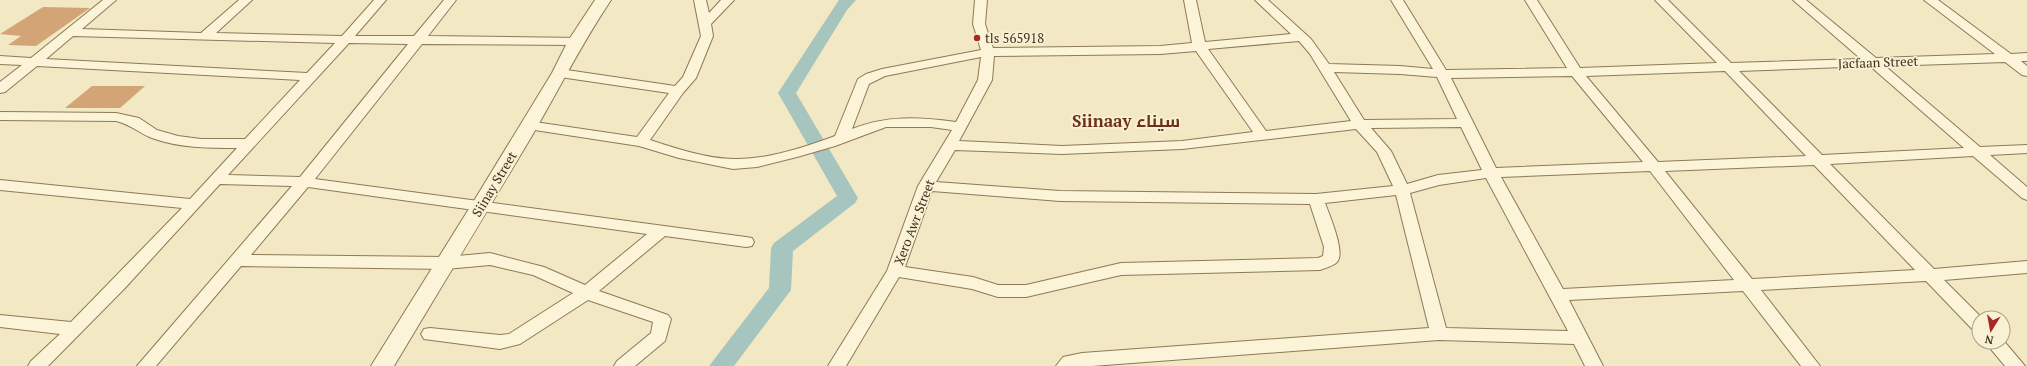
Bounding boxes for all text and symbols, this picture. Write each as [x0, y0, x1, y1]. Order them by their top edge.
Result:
place label: tls 565918 [985, 29, 1044, 47]
marker: tls 565918 [972, 33, 982, 43]
street label: Jacfaan Street [1838, 52, 1919, 72]
district label: Siinaay سيناء [1072, 109, 1180, 132]
street label: Siinay Street [467, 148, 521, 220]
street label: Xero Awr Street [889, 177, 939, 267]
north arrow [1971, 310, 2011, 350]
text: N [1983, 332, 1995, 347]

